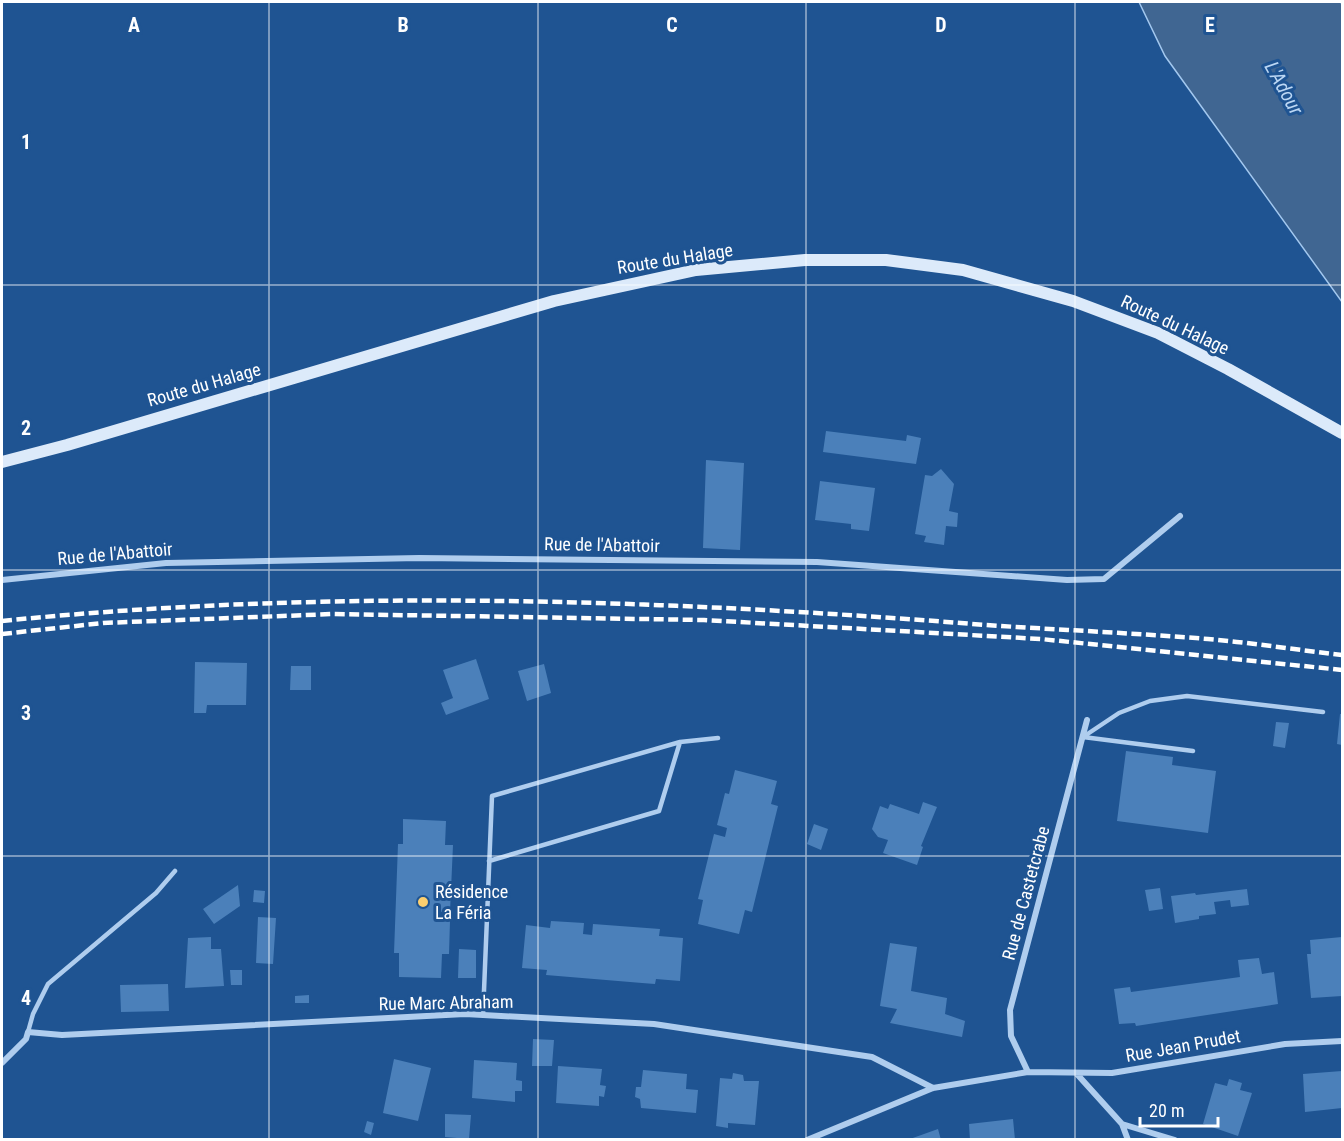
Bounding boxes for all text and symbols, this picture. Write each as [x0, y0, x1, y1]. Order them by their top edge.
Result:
text: A [128, 13, 140, 37]
text: B [397, 13, 409, 37]
text: C [666, 13, 678, 37]
text: D [935, 13, 947, 37]
text: E [1205, 13, 1215, 37]
water label: L'Adour [1260, 57, 1309, 120]
text: 1 [21, 130, 31, 154]
street label: Route du Halage [616, 239, 734, 278]
street label: Route du Halage [1118, 290, 1233, 359]
street label: Route du Halage [145, 358, 263, 411]
text: 2 [21, 416, 31, 440]
street label: Rue de l'Abattoir [544, 533, 660, 556]
street label: Rue de l'Abattoir [56, 538, 174, 569]
text: 3 [21, 701, 31, 725]
street label: Rue de Castetcrabe [998, 824, 1053, 962]
place label: Résidence La Féria [435, 881, 508, 923]
marker: Résidence La Féria [416, 895, 430, 909]
text: 4 [21, 986, 31, 1010]
street label: Rue Marc Abraham [378, 991, 514, 1014]
street label: Rue Jean Prudet [1124, 1025, 1242, 1066]
scale bar [1140, 1090, 1218, 1128]
text: 20 m [1149, 1100, 1184, 1121]

